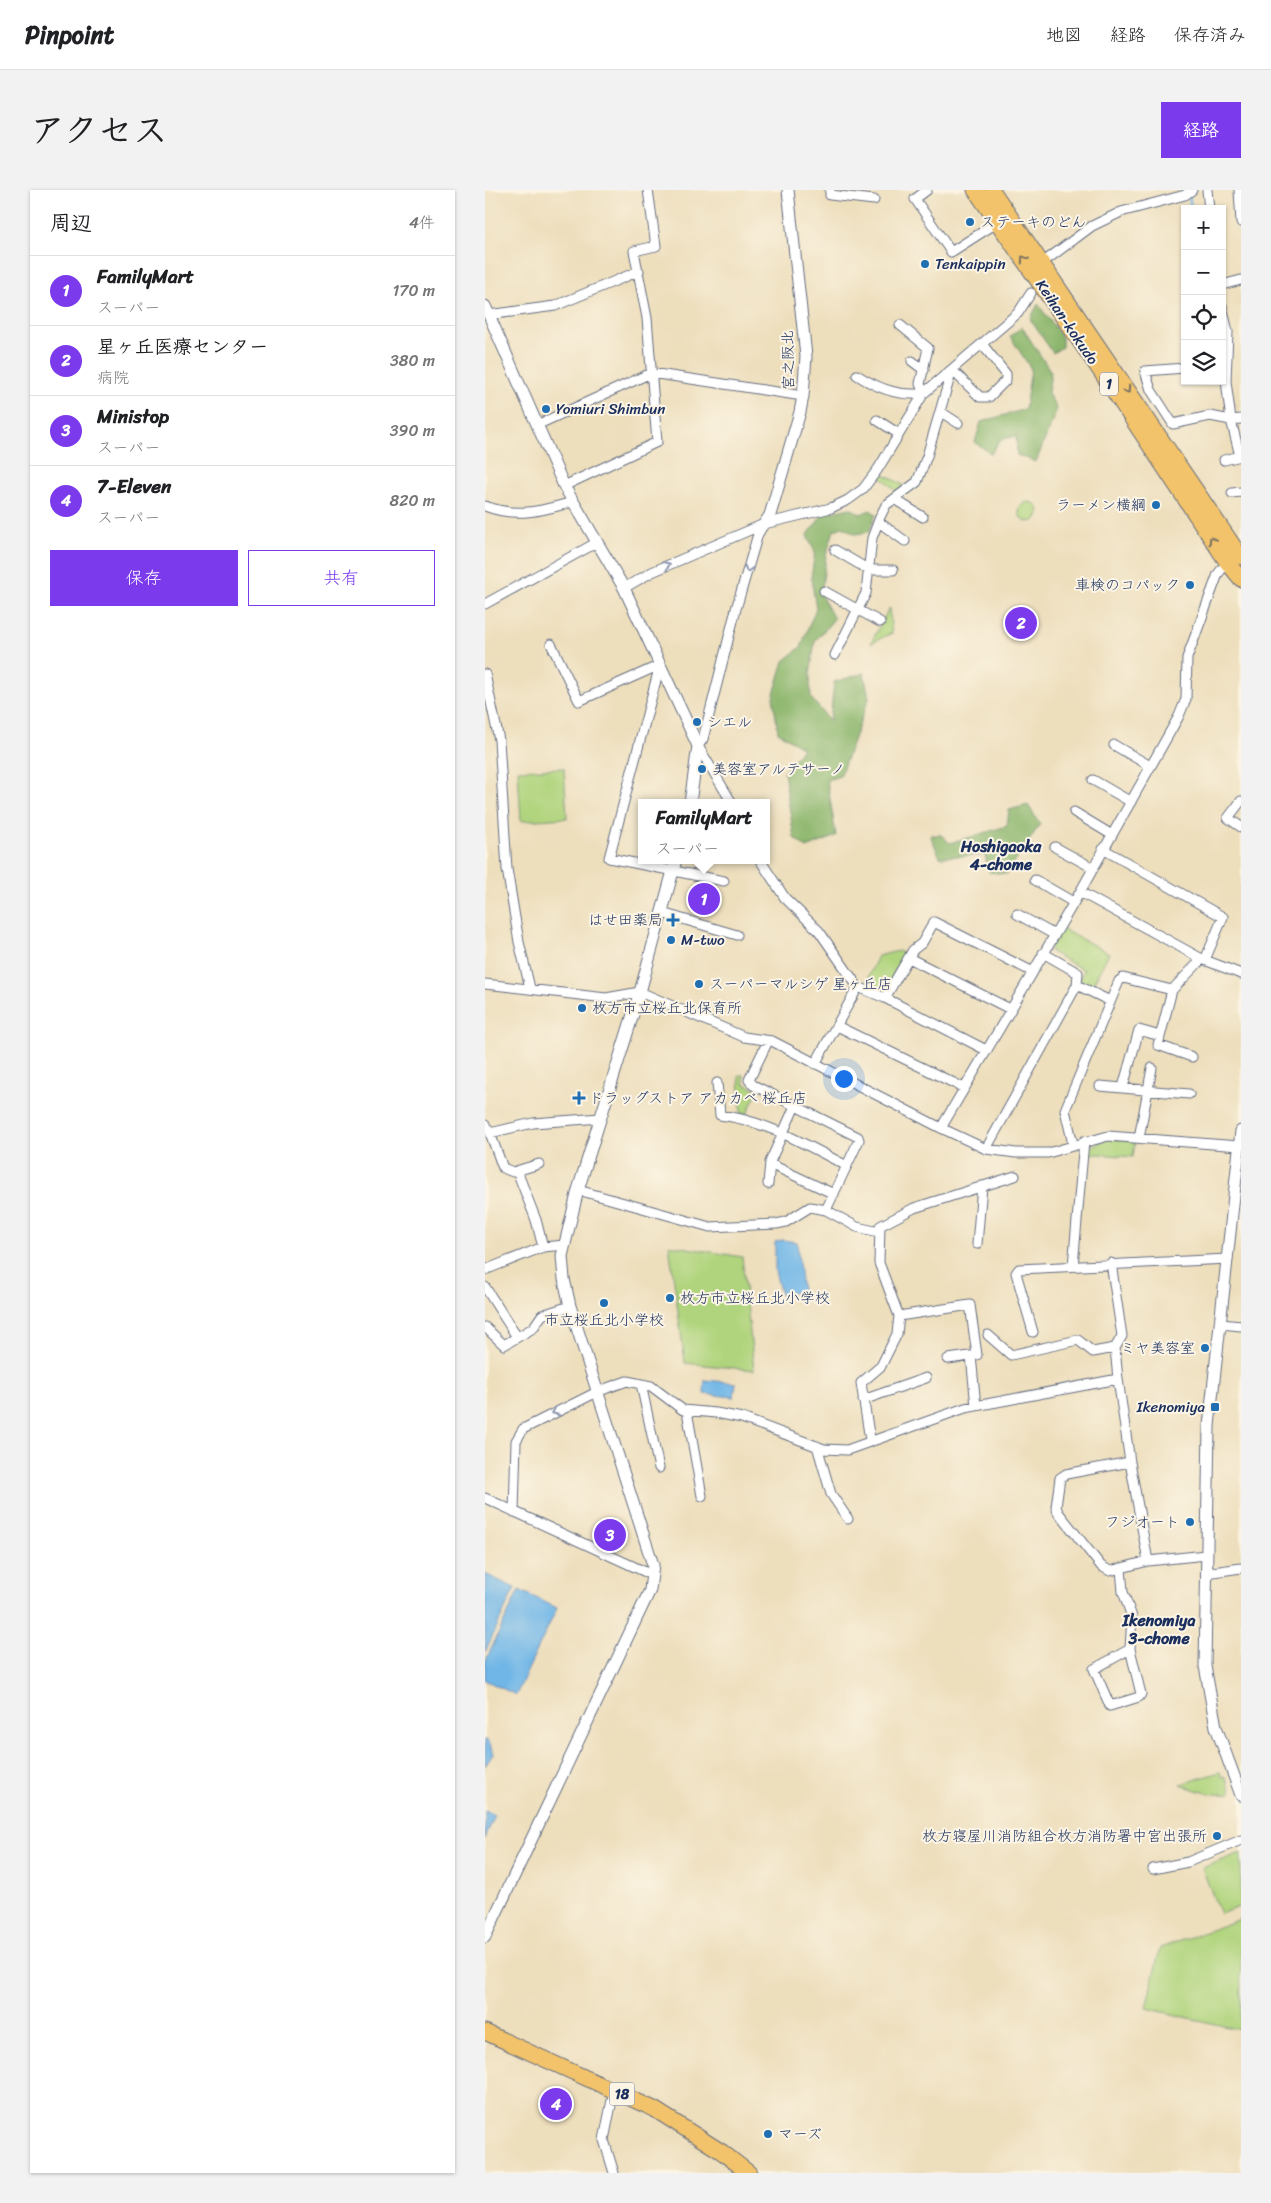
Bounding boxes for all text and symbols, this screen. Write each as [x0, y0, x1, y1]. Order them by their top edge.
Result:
text: Pinpoint [25, 14, 114, 56]
text: 地図 [1046, 19, 1082, 51]
text: 経路 [1110, 19, 1146, 51]
text: 保存済み [1174, 19, 1246, 51]
text: アクセス [30, 99, 168, 161]
button: 経路 [1161, 102, 1241, 158]
text: 周辺 [50, 204, 92, 242]
map controls [1181, 205, 1226, 385]
button: + [1181, 205, 1226, 250]
text: 4件 [409, 208, 435, 237]
place label: ステーキのどん [980, 209, 1086, 235]
marker: ステーキのどん [964, 216, 976, 228]
button: − [1181, 250, 1226, 295]
place label: Tenkaippin [935, 251, 1006, 277]
one-way arrow [1021, 256, 1030, 265]
marker: Tenkaippin [919, 258, 931, 270]
text: FamilyMart [97, 260, 194, 293]
street label: Keihan-kokudo [1029, 274, 1106, 371]
text: 1 [63, 276, 69, 305]
text: 170 m [392, 276, 435, 305]
text: スーパー [97, 293, 160, 322]
button: locate [1181, 295, 1226, 340]
text: 星ヶ丘医療センター [97, 330, 268, 363]
street label: 宮之阪北 [774, 330, 802, 390]
button: layers [1181, 340, 1226, 385]
text: 2 [61, 346, 71, 375]
text: 380 m [390, 346, 435, 375]
text: 病院 [97, 363, 129, 392]
road number: 1 [1100, 372, 1118, 395]
one-way arrow [1121, 384, 1131, 393]
place label: Yomiuri Shimbun [556, 396, 665, 422]
text: Ministop [97, 400, 169, 433]
marker: Yomiuri Shimbun [540, 403, 552, 415]
text: 3 [62, 416, 70, 445]
text: 390 m [390, 416, 435, 445]
text: スーパー [97, 433, 160, 462]
text: 7-Eleven [97, 470, 171, 503]
text: 4 [61, 486, 71, 515]
text: 820 m [390, 486, 435, 515]
place label: ラーメン横綱 [1056, 492, 1146, 518]
marker: ラーメン横綱 [1150, 499, 1162, 511]
text: スーパー [97, 503, 160, 532]
one-way arrow [1209, 536, 1218, 545]
button: 保存 [50, 550, 238, 606]
button: 共有 [248, 550, 435, 606]
one-way arrow [662, 561, 671, 572]
one-way arrow [743, 565, 753, 573]
place label: 車検のコパック [1075, 572, 1180, 598]
marker: 車検のコパック [1184, 579, 1196, 591]
pin: 2 [1005, 604, 1037, 642]
place label: シエル [707, 709, 752, 735]
marker: シエル [691, 716, 703, 728]
place label: 美容室アルテサーノ [712, 756, 845, 782]
marker: 美容室アルテサーノ [696, 763, 708, 775]
popup [638, 799, 770, 864]
text: FamilyMart [656, 801, 752, 834]
district label: Hoshigaoka 4-chome [960, 832, 1042, 879]
text: スーパー [656, 834, 719, 863]
pin: 1 [688, 880, 720, 918]
place label: はせ田薬局 [588, 907, 663, 933]
marker: はせ田薬局 [667, 914, 679, 926]
place label: M-two [681, 927, 725, 953]
marker: M-two [665, 934, 677, 946]
place label: スーパーマルシゲ 星ヶ丘店 [709, 971, 892, 997]
marker: スーパーマルシゲ 星ヶ丘店 [693, 978, 705, 990]
place label: 枚方市立桜丘北保育所 [592, 995, 742, 1021]
marker: 枚方市立桜丘北保育所 [576, 1002, 588, 1014]
your location [831, 1066, 857, 1092]
place label: ドラッグストア アカカベ 桜丘店 [589, 1085, 807, 1111]
marker: ドラッグストア アカカベ 桜丘店 [573, 1092, 585, 1104]
place label: 枚方市立桜丘北小学校 [680, 1285, 830, 1311]
marker: 枚方市立桜丘北小学校 [664, 1292, 676, 1304]
marker: 市立桜丘北小学校 [598, 1297, 610, 1309]
place label: 市立桜丘北小学校 [544, 1307, 664, 1333]
place label: ミヤ美容室 [1120, 1335, 1195, 1361]
marker: ミヤ美容室 [1199, 1342, 1211, 1354]
place label: Ikenomiya [1136, 1394, 1205, 1420]
marker: Ikenomiya [1209, 1401, 1221, 1413]
one-way arrow [551, 1406, 560, 1416]
place label: フジオート [1105, 1509, 1180, 1535]
pin: 3 [594, 1516, 626, 1554]
marker: フジオート [1184, 1516, 1196, 1528]
district label: Ikenomiya 3-chome [1122, 1606, 1195, 1653]
place label: 枚方寝屋川消防組合枚方消防署中宮出張所 [922, 1823, 1207, 1849]
marker: 枚方寝屋川消防組合枚方消防署中宮出張所 [1211, 1830, 1223, 1842]
road number: 18 [609, 2082, 635, 2106]
pin: 4 [540, 2085, 572, 2123]
place label: マーズ [778, 2121, 822, 2147]
marker: マーズ [762, 2128, 774, 2140]

